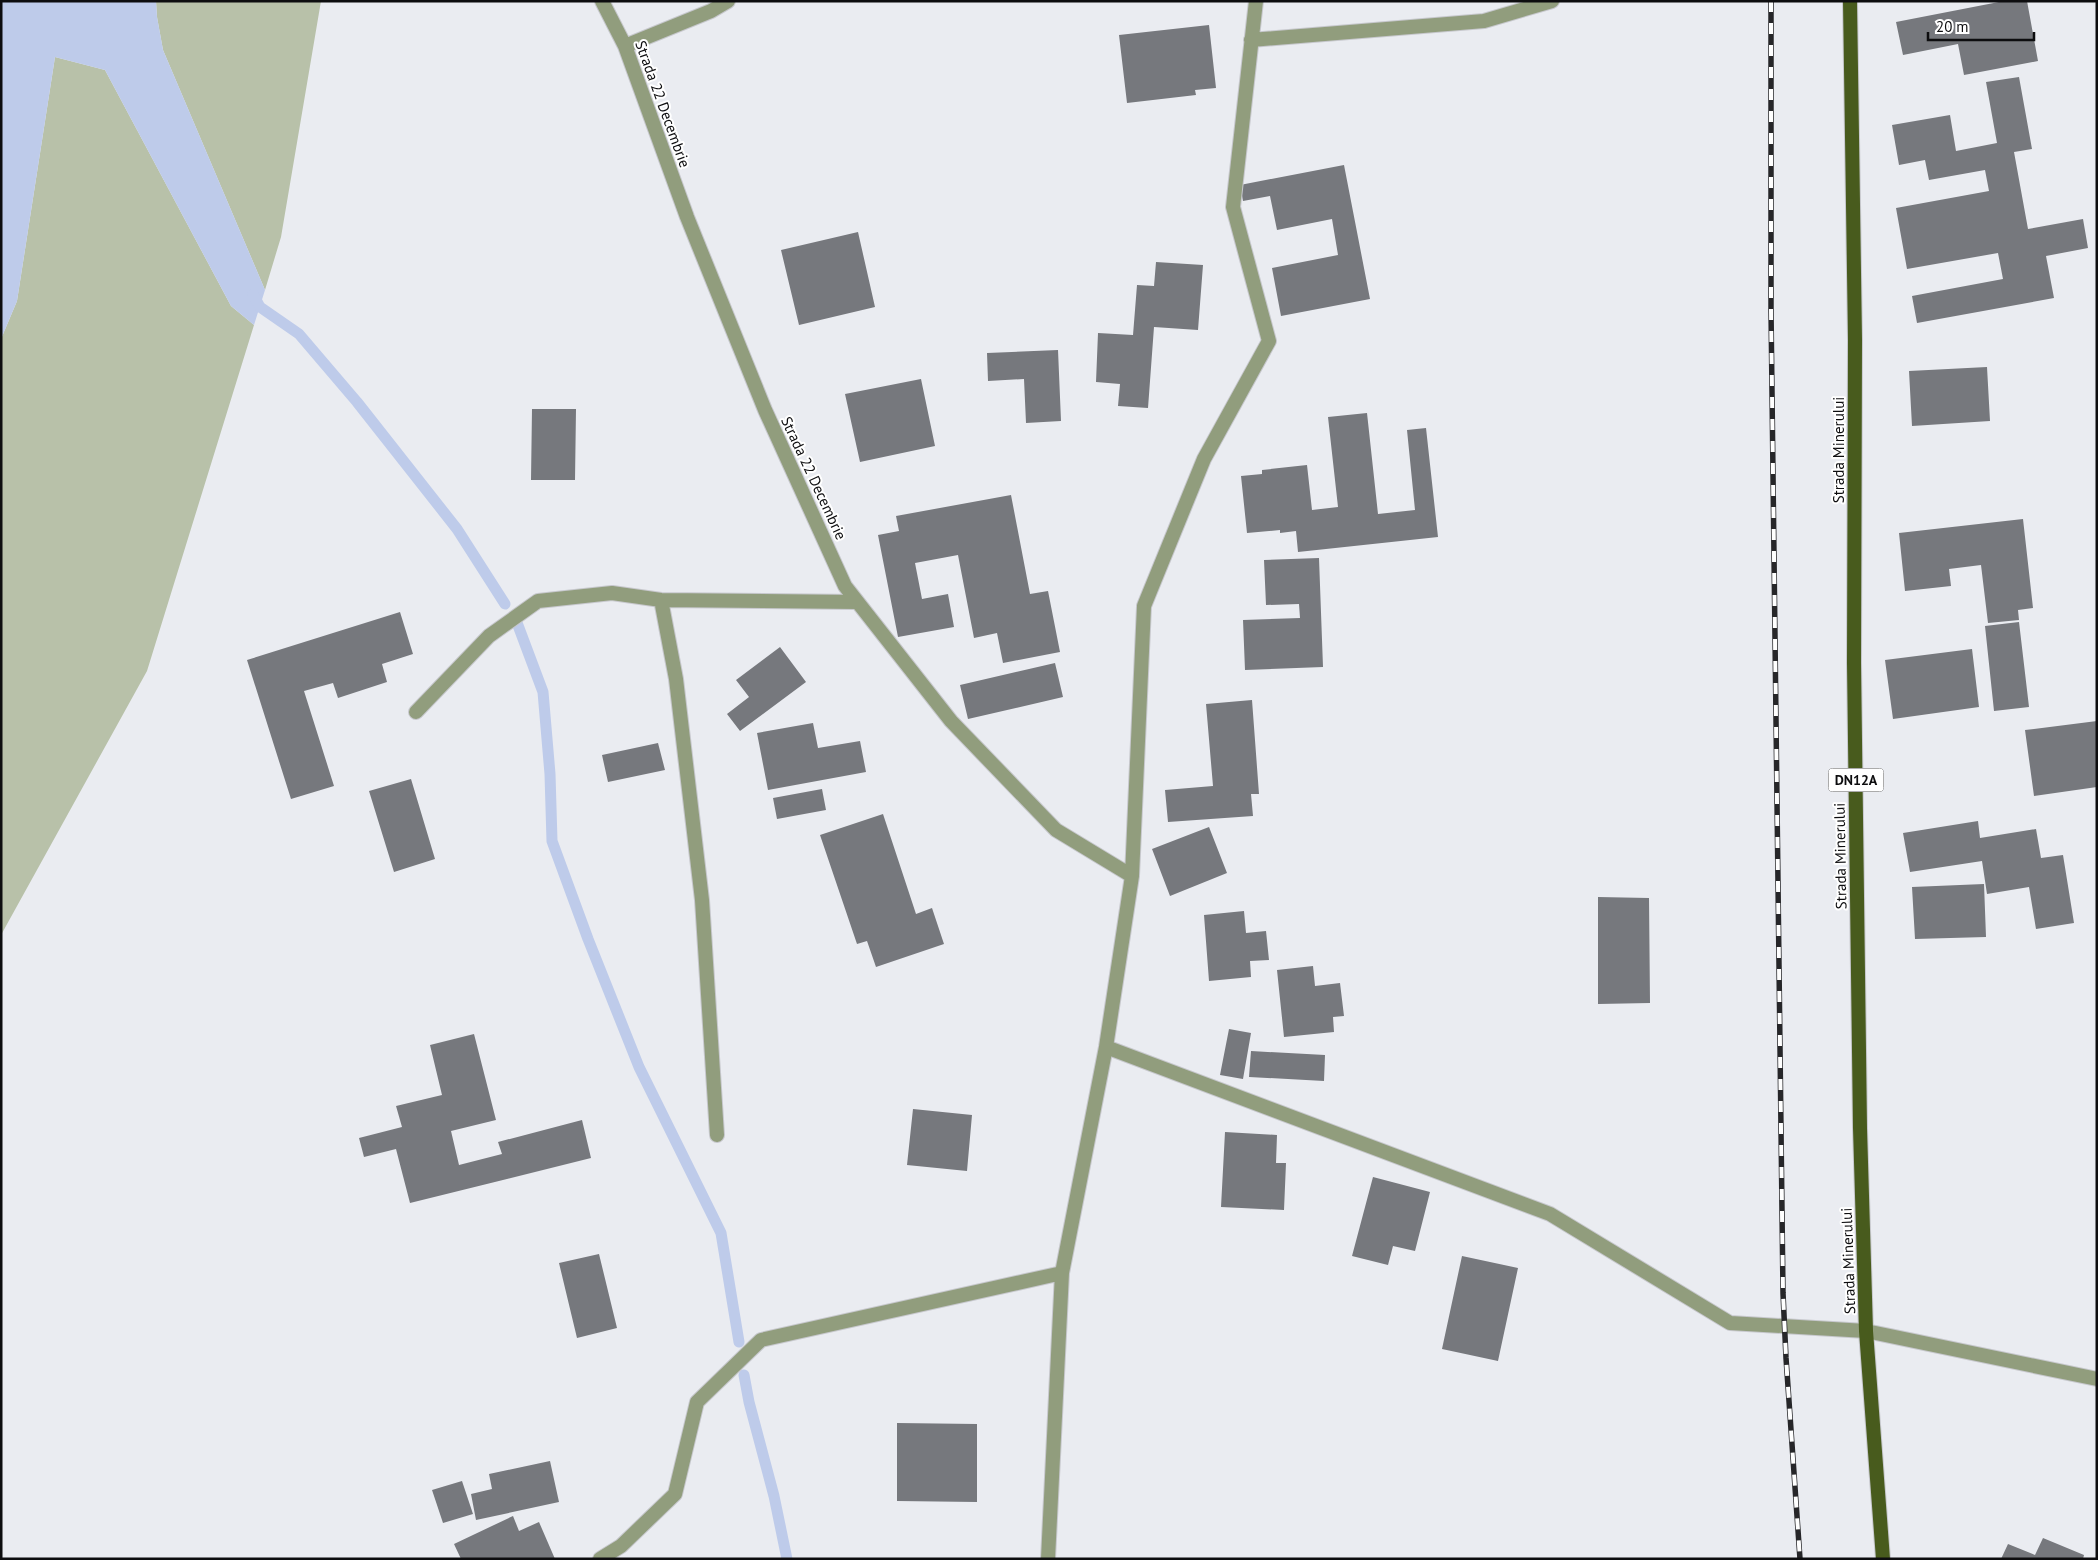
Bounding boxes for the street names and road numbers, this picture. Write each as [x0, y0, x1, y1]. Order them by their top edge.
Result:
street label: Strada 22 Decembrie [631, 38, 695, 170]
street label: Strada Minerului [1829, 397, 1848, 503]
street label: Strada 22 Decembrie [777, 413, 851, 543]
road number: DN12A [1828, 768, 1884, 792]
street label: Strada Minerului [1830, 803, 1850, 909]
street label: Strada Minerului [1837, 1207, 1859, 1315]

